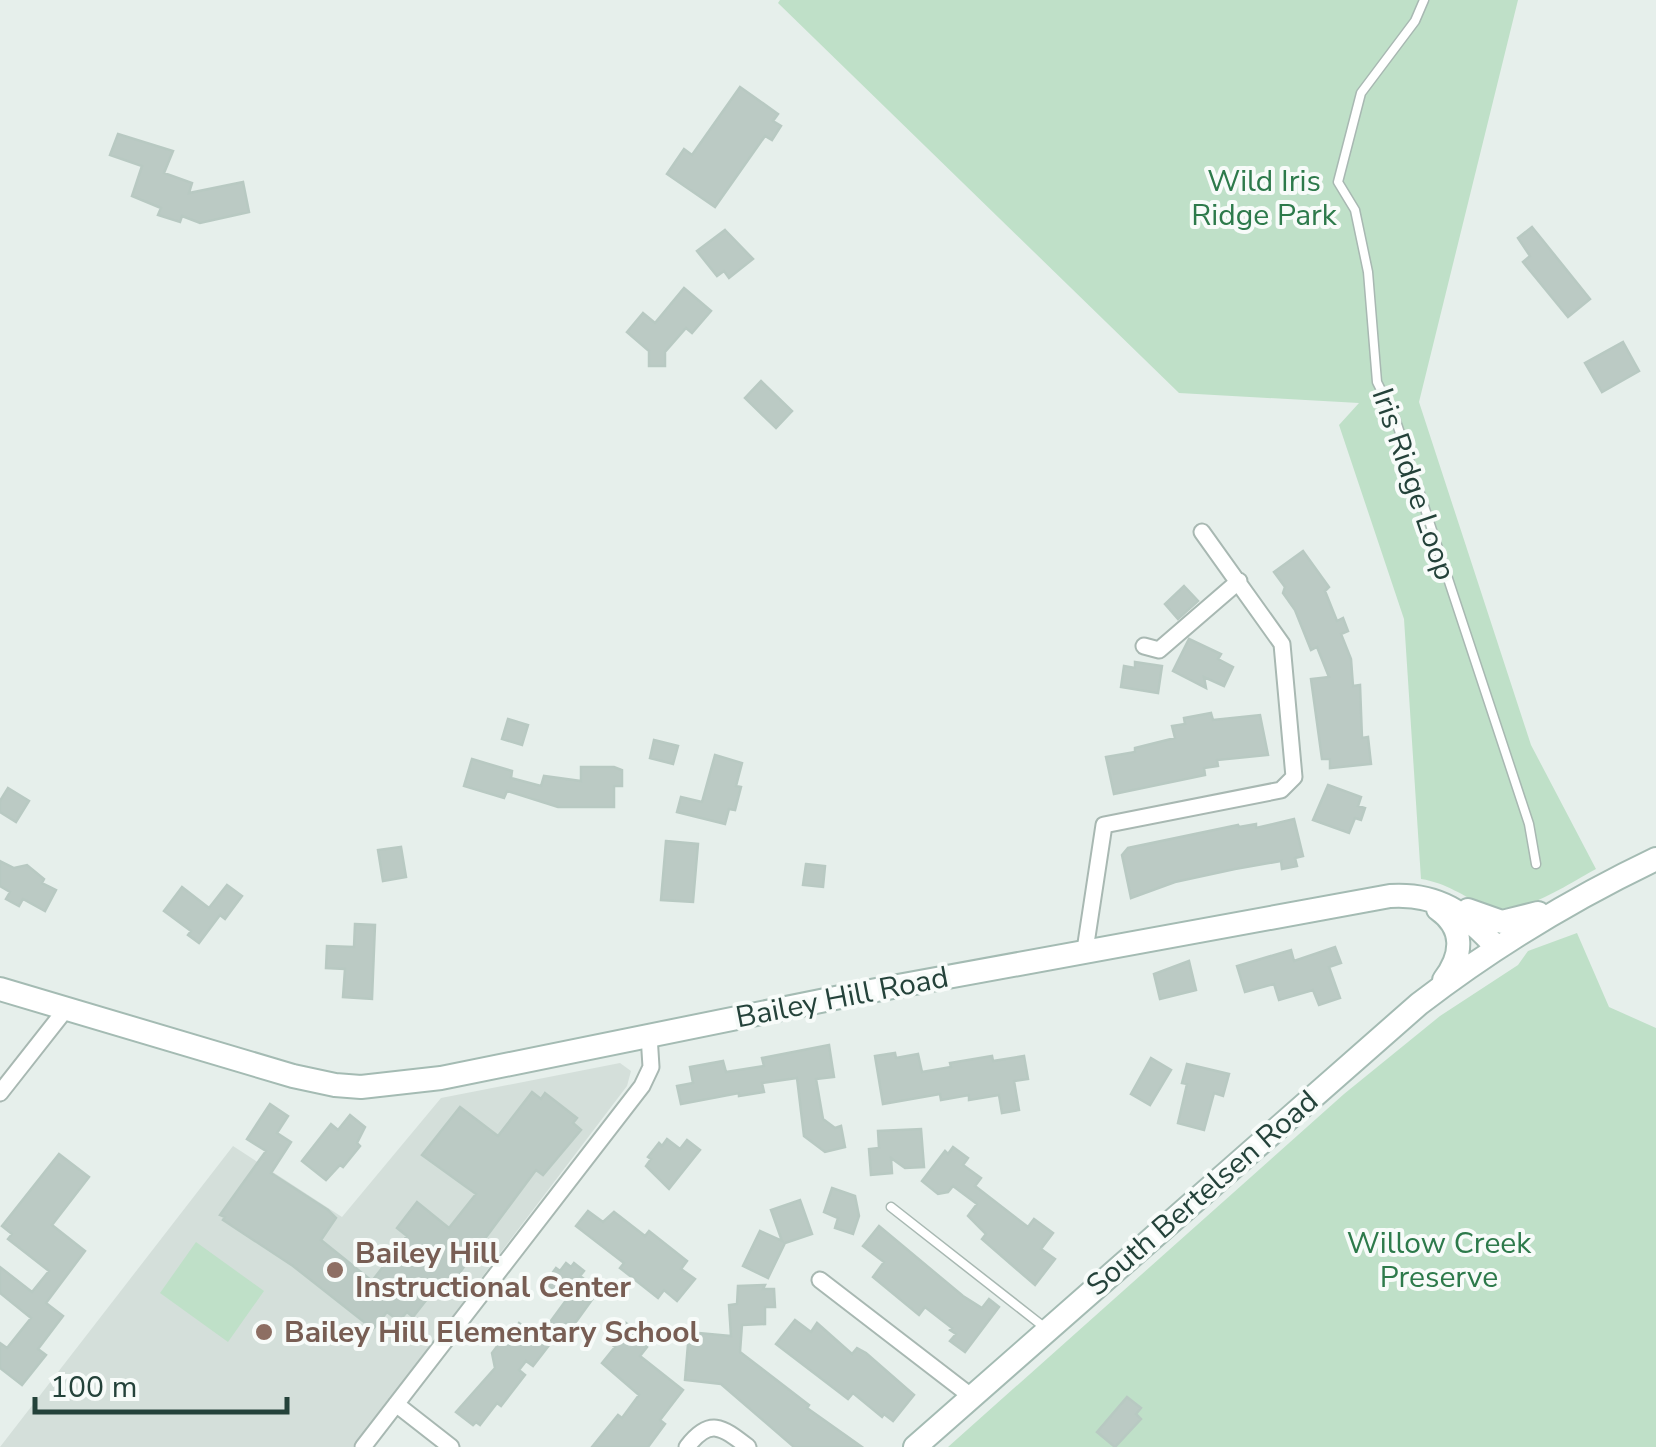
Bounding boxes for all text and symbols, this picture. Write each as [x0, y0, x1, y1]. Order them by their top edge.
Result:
park label: Wild Iris Ridge Park [1191, 161, 1338, 236]
street label: Iris Ridge Loop [1362, 383, 1466, 586]
street label: Bailey Hill Road [732, 957, 952, 1038]
street label: South Bertelsen Road [1078, 1081, 1327, 1306]
park label: Willow Creek Preserve [1347, 1223, 1532, 1298]
place label: Bailey Hill Instructional Center [355, 1233, 631, 1308]
marker: Bailey Hill Instructional Center [324, 1259, 346, 1281]
place label: Bailey Hill Elementary School [284, 1312, 699, 1353]
marker: Bailey Hill Elementary School [253, 1321, 275, 1343]
scale bar [35, 1352, 288, 1414]
text: 100 m [50, 1367, 137, 1408]

